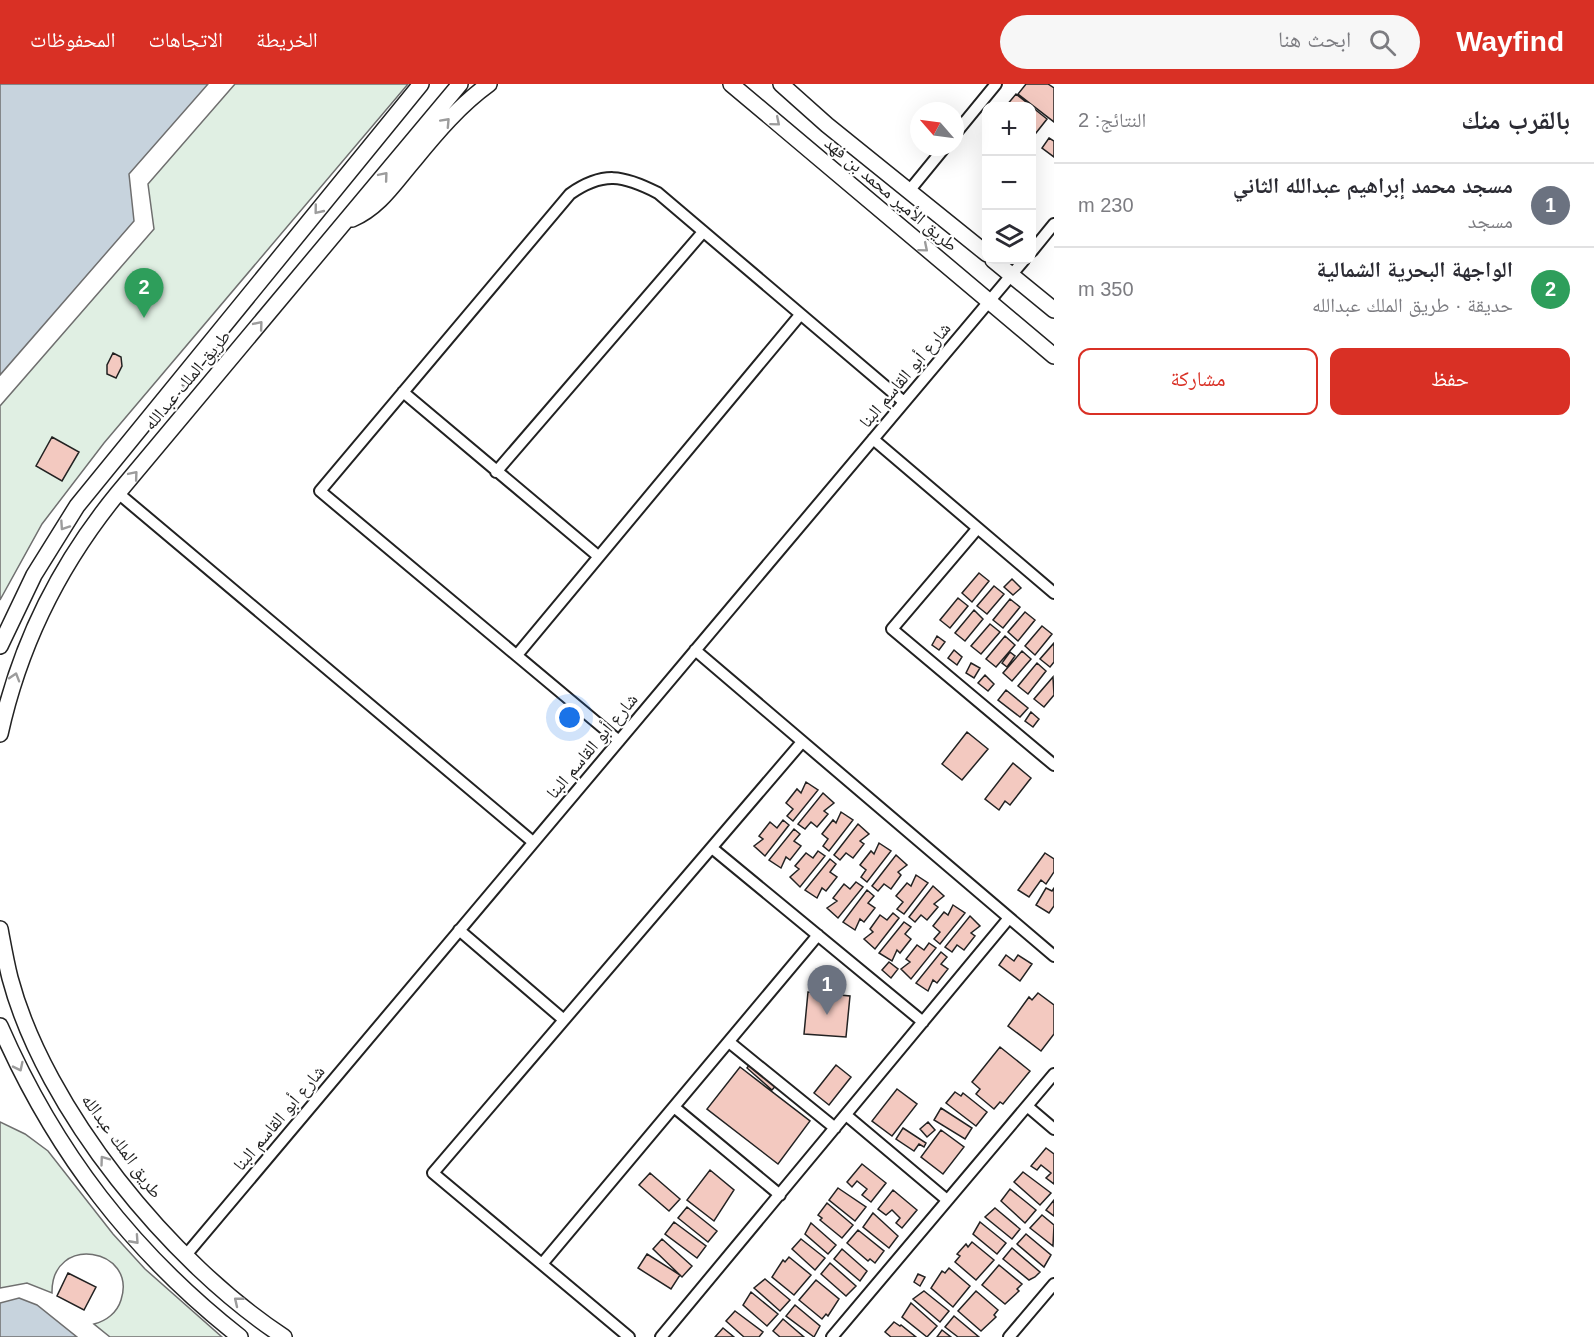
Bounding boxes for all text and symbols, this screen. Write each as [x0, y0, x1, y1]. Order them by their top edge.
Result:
search box [1000, 15, 1420, 69]
icon: search [1366, 26, 1399, 59]
text: Wayfind [1456, 26, 1564, 57]
text: ابحث هنا [1278, 27, 1351, 52]
text: المحفوظات [30, 28, 115, 51]
text: الاتجاهات [148, 28, 223, 51]
text: الخريطة [256, 28, 318, 51]
north arrow [910, 102, 964, 156]
map controls [982, 102, 1036, 264]
button: + [982, 102, 1036, 156]
text: بالقرب منك [1461, 105, 1570, 135]
text: النتائج: 2 [1078, 109, 1146, 131]
one-way arrow [769, 115, 780, 126]
one-way arrow [439, 119, 450, 130]
street label: طريق الأمير محمد بن فهد [820, 133, 961, 256]
button: − [982, 156, 1036, 210]
one-way arrow [377, 172, 388, 183]
text: مسجد محمد إبراهيم عبدالله الثاني [1233, 173, 1513, 198]
text: 230 m [1078, 194, 1134, 216]
text: 1 [1545, 194, 1556, 216]
one-way arrow [314, 204, 325, 215]
button: layers [982, 210, 1036, 264]
text: مسجد [1468, 210, 1513, 232]
one-way arrow [917, 241, 928, 252]
text: الواجهة البحرية الشمالية [1316, 257, 1513, 282]
pin: 2 [124, 268, 164, 318]
text: 350 m [1078, 278, 1134, 300]
text: 2 [1545, 278, 1556, 300]
text: حديقة · طريق الملك عبدالله [1312, 294, 1513, 316]
street label: شارع أبو القاسم البنا [855, 318, 956, 433]
one-way arrow [252, 321, 263, 332]
street label: طريق الملك عبدالله [140, 326, 235, 434]
button: مشاركة [1078, 348, 1318, 415]
button: حفظ [1330, 348, 1570, 415]
one-way arrow [126, 471, 137, 482]
one-way arrow [60, 519, 71, 530]
one-way arrow [8, 672, 20, 683]
street label: شارع أبو القاسم البنا [542, 689, 643, 804]
your location [555, 703, 584, 732]
pin: 1 [808, 966, 846, 1015]
one-way arrow [11, 1061, 23, 1072]
street label: شارع أبو القاسم البنا [229, 1061, 330, 1176]
street label: طريق الملك عبدالله [77, 1090, 166, 1202]
one-way arrow [100, 1156, 111, 1167]
one-way arrow [128, 1233, 139, 1243]
one-way arrow [234, 1298, 245, 1309]

